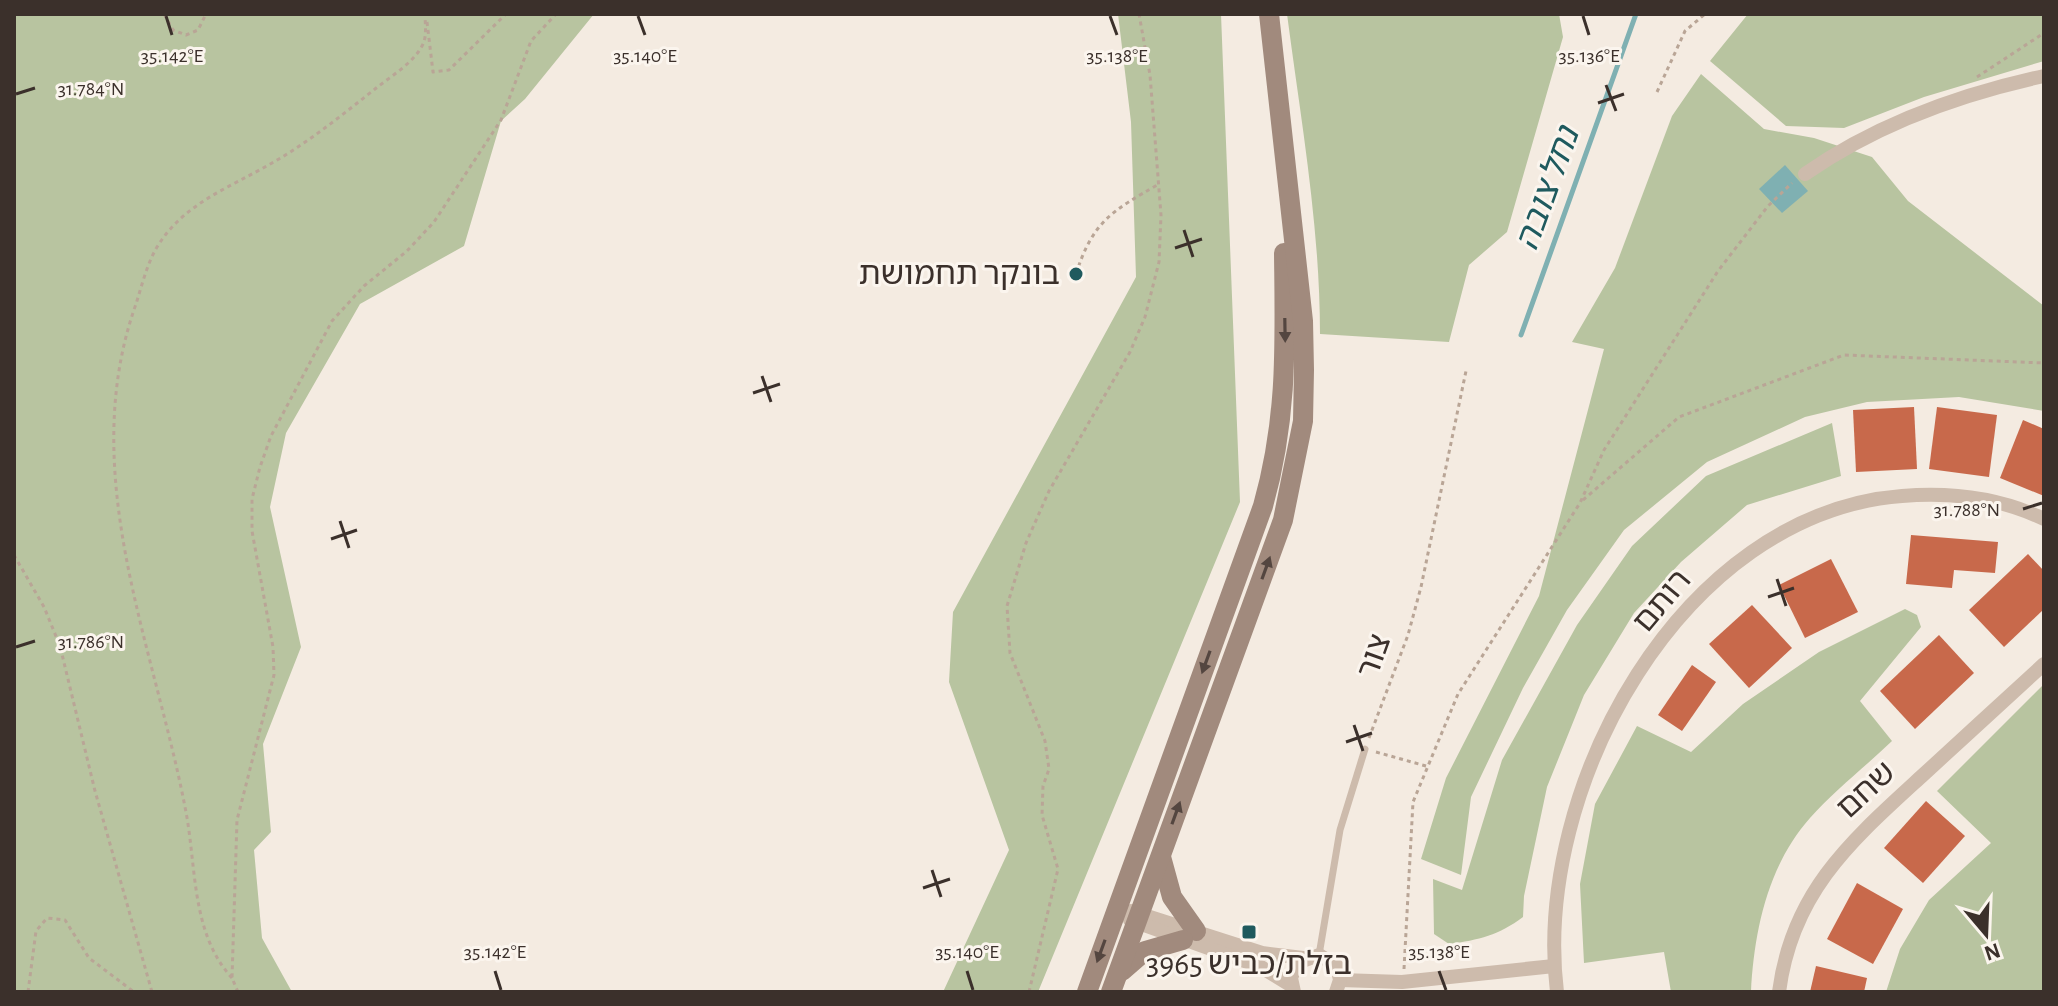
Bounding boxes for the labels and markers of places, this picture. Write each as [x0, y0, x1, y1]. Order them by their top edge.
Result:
place label: בונקר תחמושת [859, 258, 1060, 290]
marker: בונקר תחמושת [1067, 265, 1085, 283]
marker: בזלת/כביש 3965 [1240, 923, 1258, 941]
place label: בזלת/כביש 3965 [1146, 948, 1352, 980]

